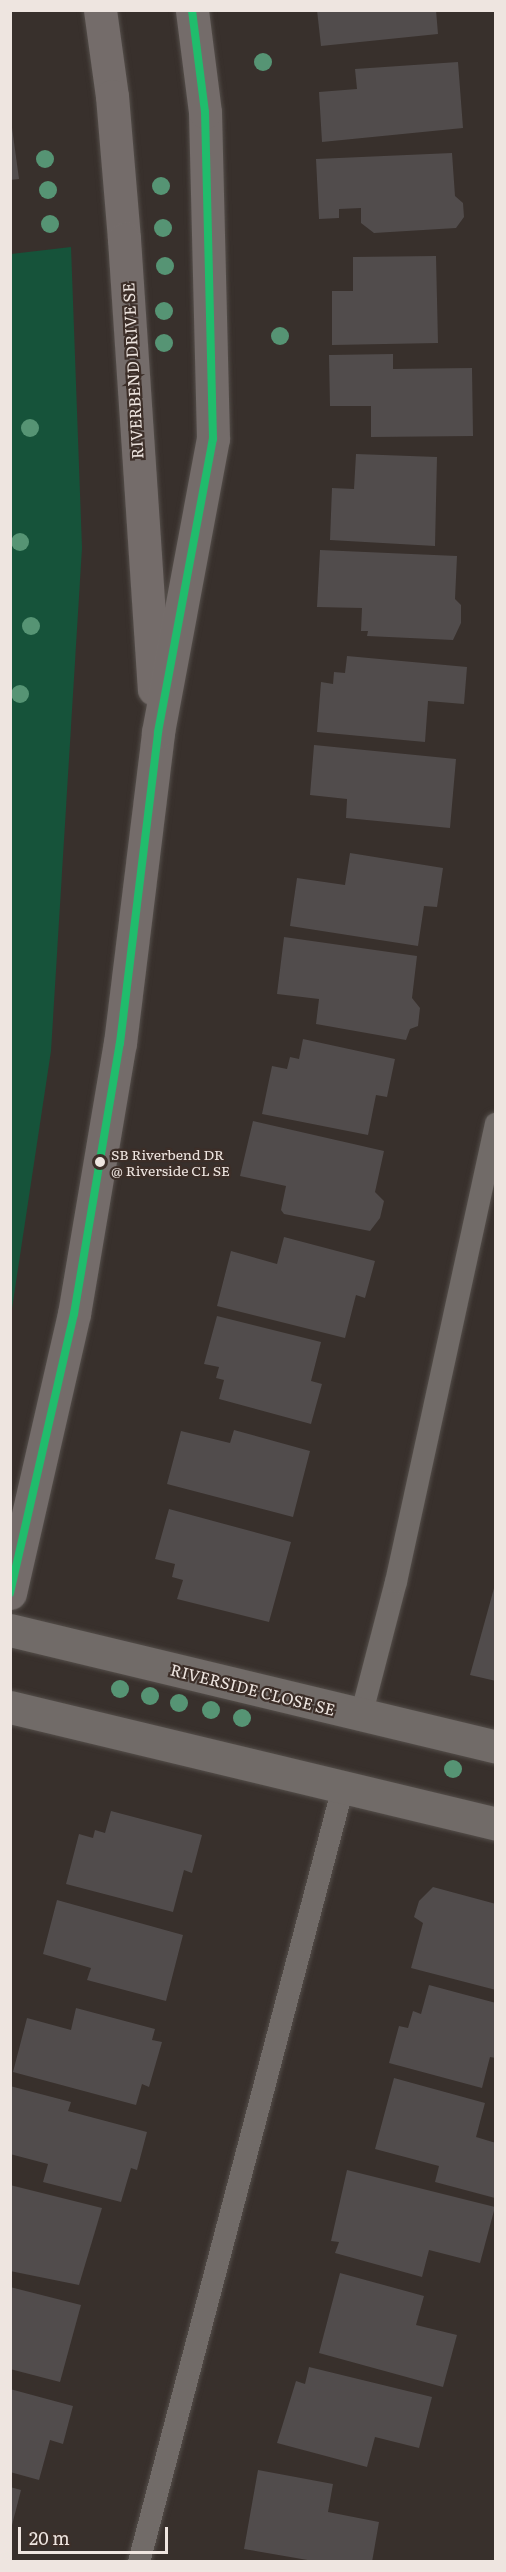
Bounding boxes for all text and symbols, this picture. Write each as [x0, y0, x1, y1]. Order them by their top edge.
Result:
street label: RIVERBEND DRIVE SE [118, 282, 146, 460]
place label: SB Riverbend DR @ Riverside CL SE [111, 1146, 230, 1178]
marker: SB Riverbend DR @ Riverside CL SE [94, 1156, 106, 1168]
street label: RIVERSIDE CLOSE SE [169, 1659, 337, 1719]
scale bar [21, 2515, 171, 2553]
text: 20 m [29, 2524, 70, 2551]

